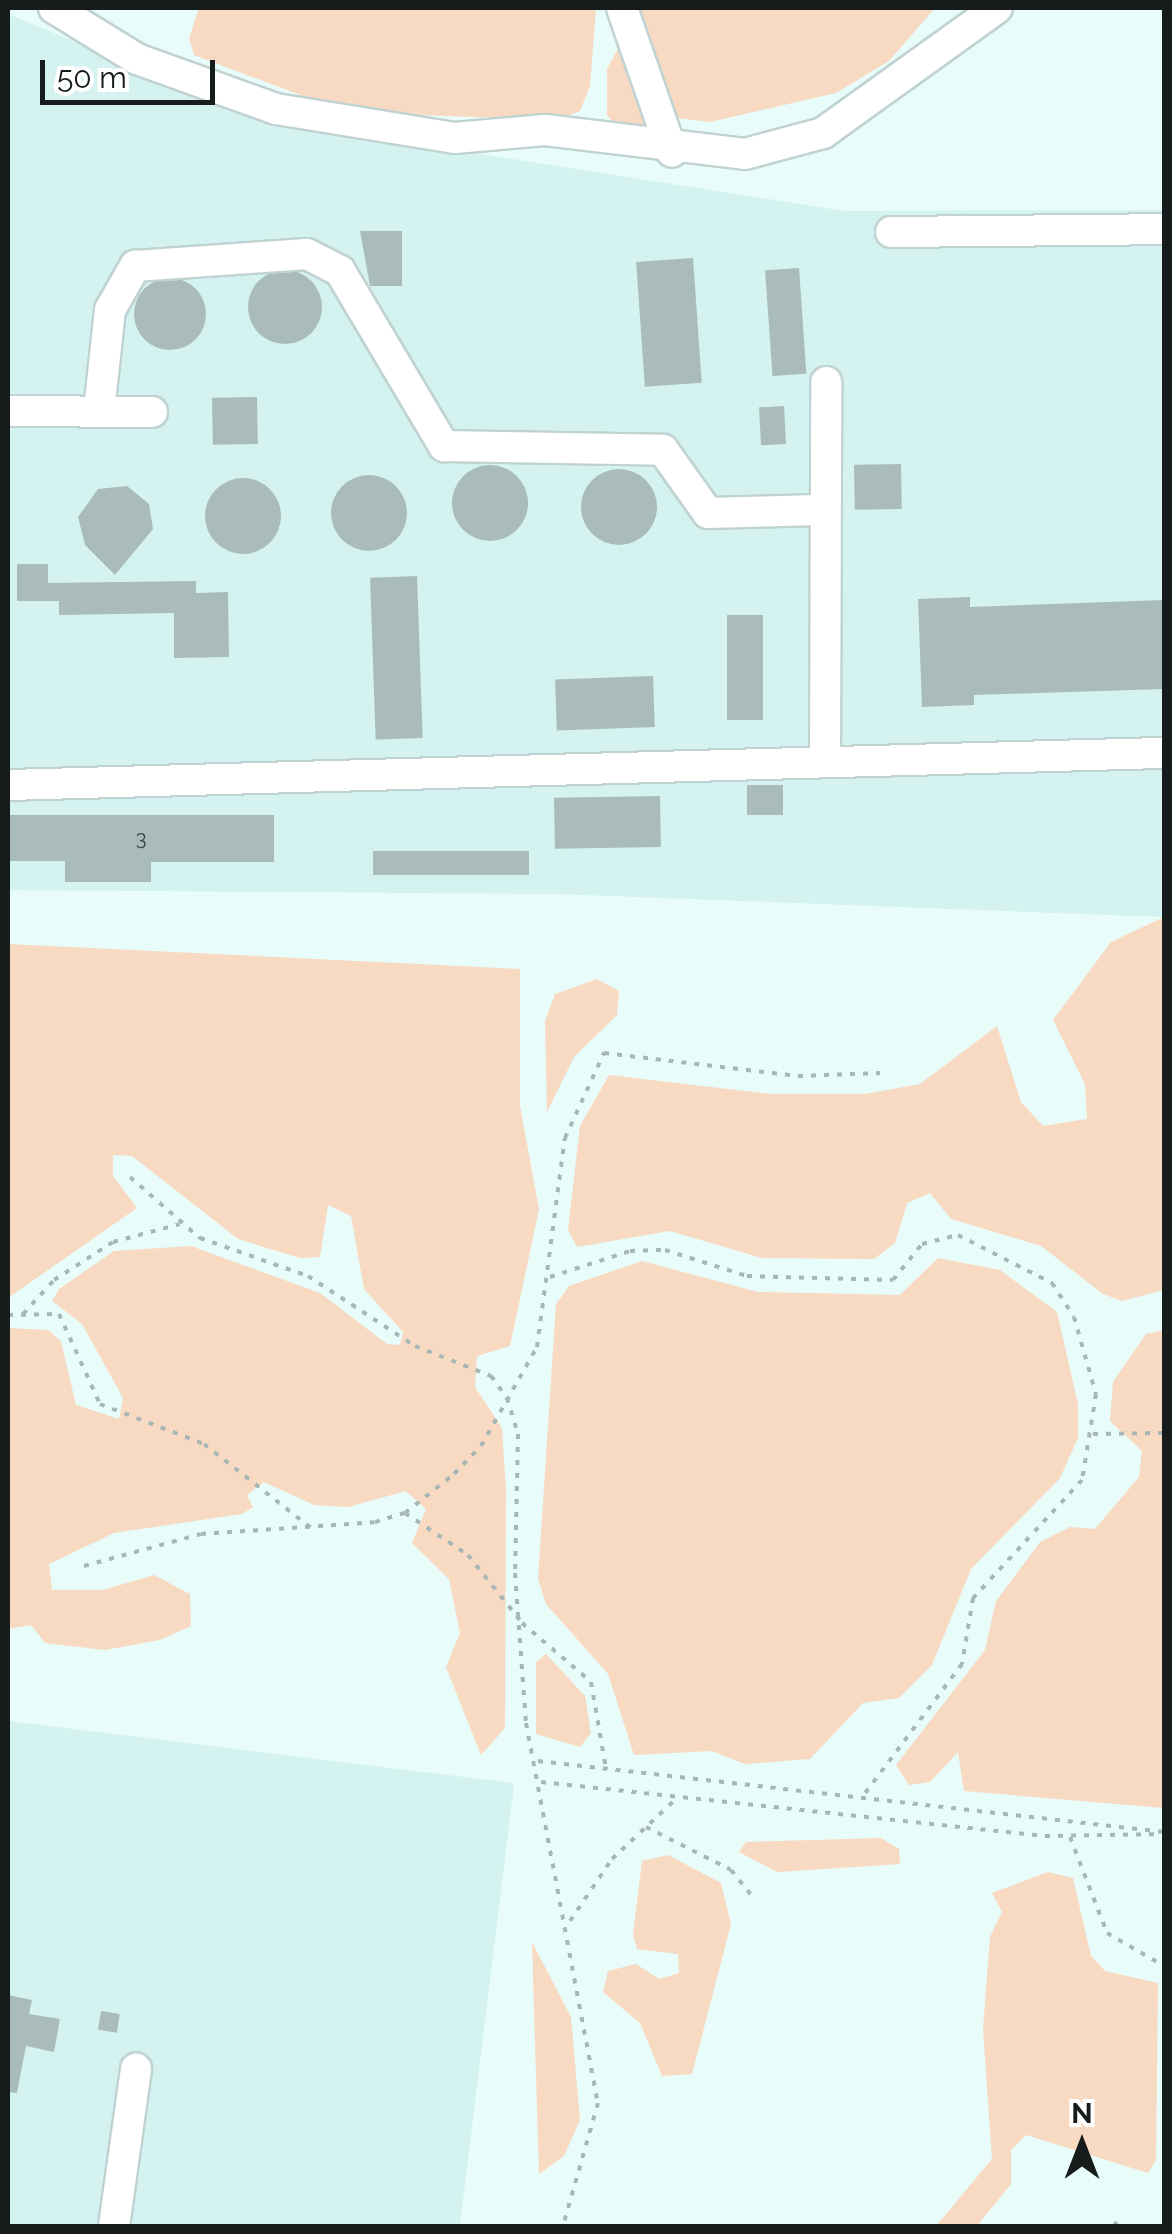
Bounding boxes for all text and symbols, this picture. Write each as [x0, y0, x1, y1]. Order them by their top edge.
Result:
scale bar [45, 40, 220, 102]
text: 50 m [57, 60, 127, 95]
house number: 3 [136, 826, 146, 850]
north arrow [1032, 2094, 1132, 2194]
text: N [1071, 2097, 1093, 2130]

